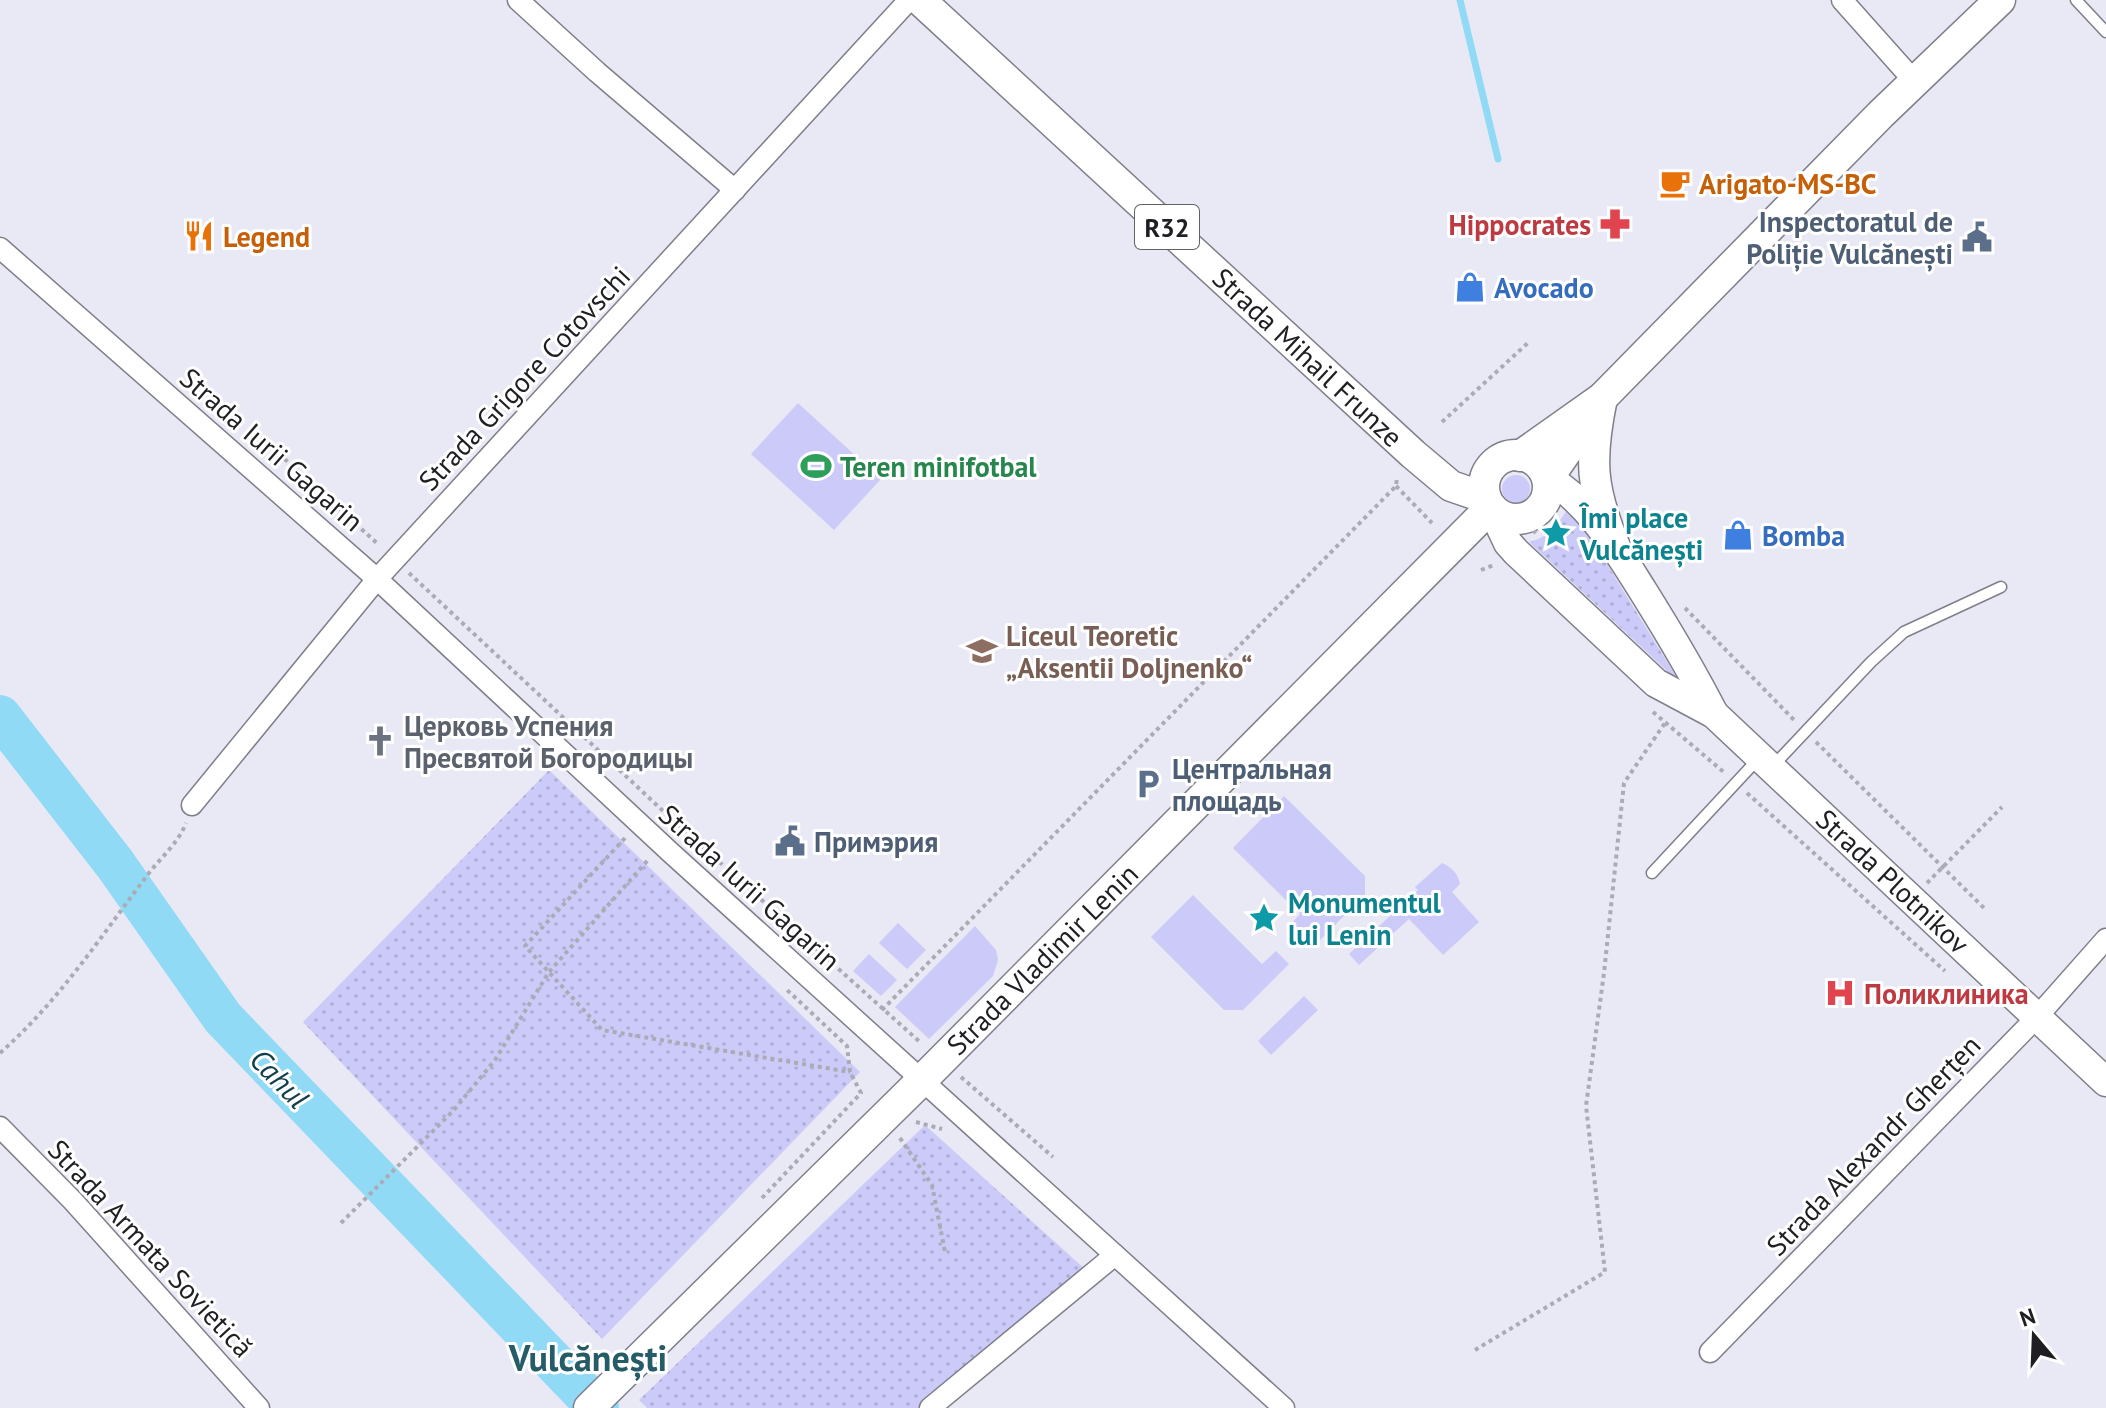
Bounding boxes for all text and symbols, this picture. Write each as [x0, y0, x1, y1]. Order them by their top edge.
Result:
place label: Arigato-MS-BC [1699, 165, 1876, 202]
cafe icon: Arigato-MS-BC [1658, 166, 1692, 200]
place label: Inspectoratul de Poliție Vulcănești [1746, 203, 1953, 272]
road number: R32 [1135, 205, 1199, 249]
place label: Hippocrates [1448, 206, 1591, 243]
pharmacy icon: Hippocrates [1598, 207, 1632, 241]
place label: Legend [223, 218, 310, 255]
restaurant icon: Legend [182, 219, 216, 253]
public building icon: Inspectoratul de Poliție Vulcănești [1960, 220, 1994, 254]
street label: Strada Grigore Cotovschi [410, 258, 638, 498]
street label: Strada Mihail Frunze [1205, 259, 1411, 455]
place label: Avocado [1494, 269, 1594, 306]
shop icon: Avocado [1453, 270, 1487, 304]
street label: Strada Iurii Gagarin [172, 359, 372, 539]
place label: Teren minifotbal [840, 448, 1037, 485]
sports icon: Teren minifotbal [799, 449, 833, 483]
place label: Îmi place Vulcănești [1578, 499, 1703, 568]
place icon: Îmi place Vulcănești [1539, 516, 1573, 550]
place label: Bomba [1762, 517, 1845, 554]
shop icon: Bomba [1721, 518, 1755, 552]
place label: Liceul Teoretic „Aksentii Doljnenko“ [1006, 617, 1252, 686]
school or university icon: Liceul Teoretic „Aksentii Doljnenko“ [965, 634, 999, 668]
place label: Церковь Успения Пресвятой Богородицы [404, 707, 693, 776]
church icon: Церковь Успения Пресвятой Богородицы [363, 724, 397, 758]
place label: Центральная площадь [1172, 750, 1332, 819]
parking icon: Центральная площадь [1131, 767, 1165, 801]
street label: Strada Iurii Gagarin [652, 796, 848, 978]
street label: Strada Plotnikov [1808, 800, 1978, 962]
place label: Примэрия [814, 823, 938, 860]
public building icon: Примэрия [773, 824, 807, 858]
street label: Strada Vladimir Lenin [938, 855, 1146, 1063]
place label: Monumentul lui Lenin [1288, 884, 1442, 953]
place icon: Monumentul lui Lenin [1247, 901, 1281, 935]
place label: Поликлиника [1864, 975, 2029, 1012]
hospital icon: Поликлиника [1823, 976, 1857, 1010]
street label: Strada Alexandr Gherțen [1758, 1027, 1988, 1263]
water label: Cahul [242, 1040, 318, 1116]
street label: Strada Armata Sovietică [40, 1131, 262, 1365]
north arrow [1994, 1296, 2074, 1376]
text: N [2016, 1301, 2039, 1333]
district label: Vulcănești [508, 1334, 667, 1381]

